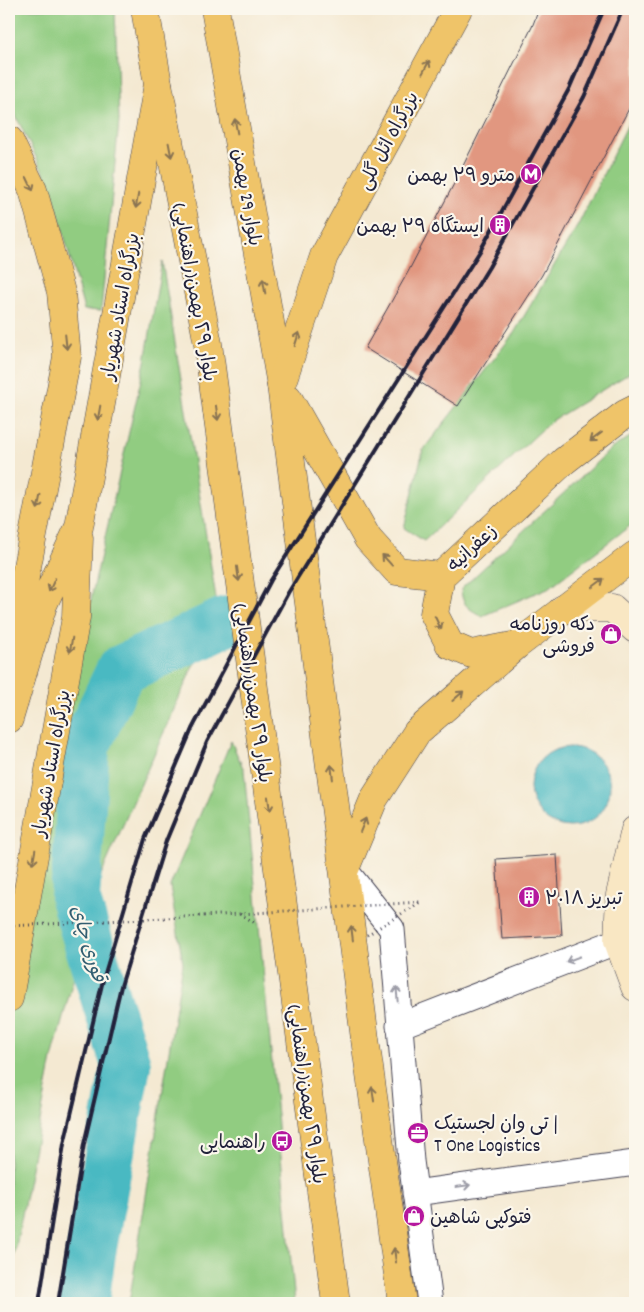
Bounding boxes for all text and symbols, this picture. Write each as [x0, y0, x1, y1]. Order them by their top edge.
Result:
one-way arrow [422, 60, 432, 75]
street label: بزرگراه ائل گلی [353, 88, 427, 196]
one-way arrow [230, 118, 240, 134]
one-way arrow [166, 141, 176, 157]
street label: بلوار 29 بهمن [223, 147, 266, 249]
metro station icon: مترو ۲۹ بهمن [519, 162, 543, 186]
place label: مترو ۲۹ بهمن [407, 164, 515, 191]
one-way arrow [26, 176, 35, 191]
one-way arrow [132, 193, 142, 209]
street label: بلوار ٢٩ بهمن(راهنمایی) [164, 201, 222, 384]
building icon: ایستگاه ۲۹ بهمن [488, 213, 512, 237]
place label: ایستگاه ۲۹ بهمن [356, 215, 484, 242]
street label: بزرگراه استاد شهریار [96, 231, 149, 384]
one-way arrow [258, 278, 268, 294]
one-way arrow [292, 331, 302, 347]
one-way arrow [61, 334, 70, 350]
one-way arrow [94, 405, 104, 421]
one-way arrow [212, 405, 222, 421]
one-way arrow [589, 431, 602, 442]
one-way arrow [34, 493, 44, 509]
street label: زعفرانیه [442, 519, 504, 580]
one-way arrow [381, 553, 393, 566]
one-way arrow [233, 566, 243, 582]
one-way arrow [47, 577, 56, 592]
one-way arrow [591, 578, 605, 588]
street label: بلوار ٢٩ بهمن(راهنمایی) [225, 602, 276, 785]
place label: دکه روزنامه فروشی [510, 613, 595, 662]
one-way arrow [434, 615, 444, 630]
shop icon: دکه روزنامه فروشی [599, 622, 623, 646]
one-way arrow [66, 637, 76, 653]
street label: بزرگراه استاد شهریار [27, 688, 80, 841]
one-way arrow [452, 691, 465, 702]
one-way arrow [327, 764, 337, 780]
one-way arrow [264, 796, 274, 812]
one-way arrow [359, 818, 368, 833]
one-way arrow [28, 848, 38, 864]
building icon: تبریز ۲۰۱۸ [517, 885, 541, 909]
place label: تبریز ۲۰۱۸ [545, 887, 623, 914]
water label: قوری چای [61, 902, 112, 987]
one-way arrow [347, 925, 357, 941]
one-way arrow [565, 955, 581, 964]
one-way arrow [392, 986, 402, 1002]
street label: بلوار ٢٩ بهمن(راهنمایی) [279, 1003, 330, 1186]
one-way arrow [368, 1086, 378, 1102]
place label: تی وان لجستیک | T One Logistics [434, 1112, 558, 1161]
office icon: تی وان لجستیک | T One Logistics [406, 1121, 430, 1145]
bus stop icon: راهنمایی [270, 1129, 294, 1153]
place label: راهنمایی [200, 1131, 266, 1158]
one-way arrow [455, 1181, 471, 1191]
shop icon: فتوکپی شاهین [402, 1204, 426, 1228]
place label: فتوکپی شاهین [430, 1206, 532, 1233]
one-way arrow [390, 1247, 400, 1263]

